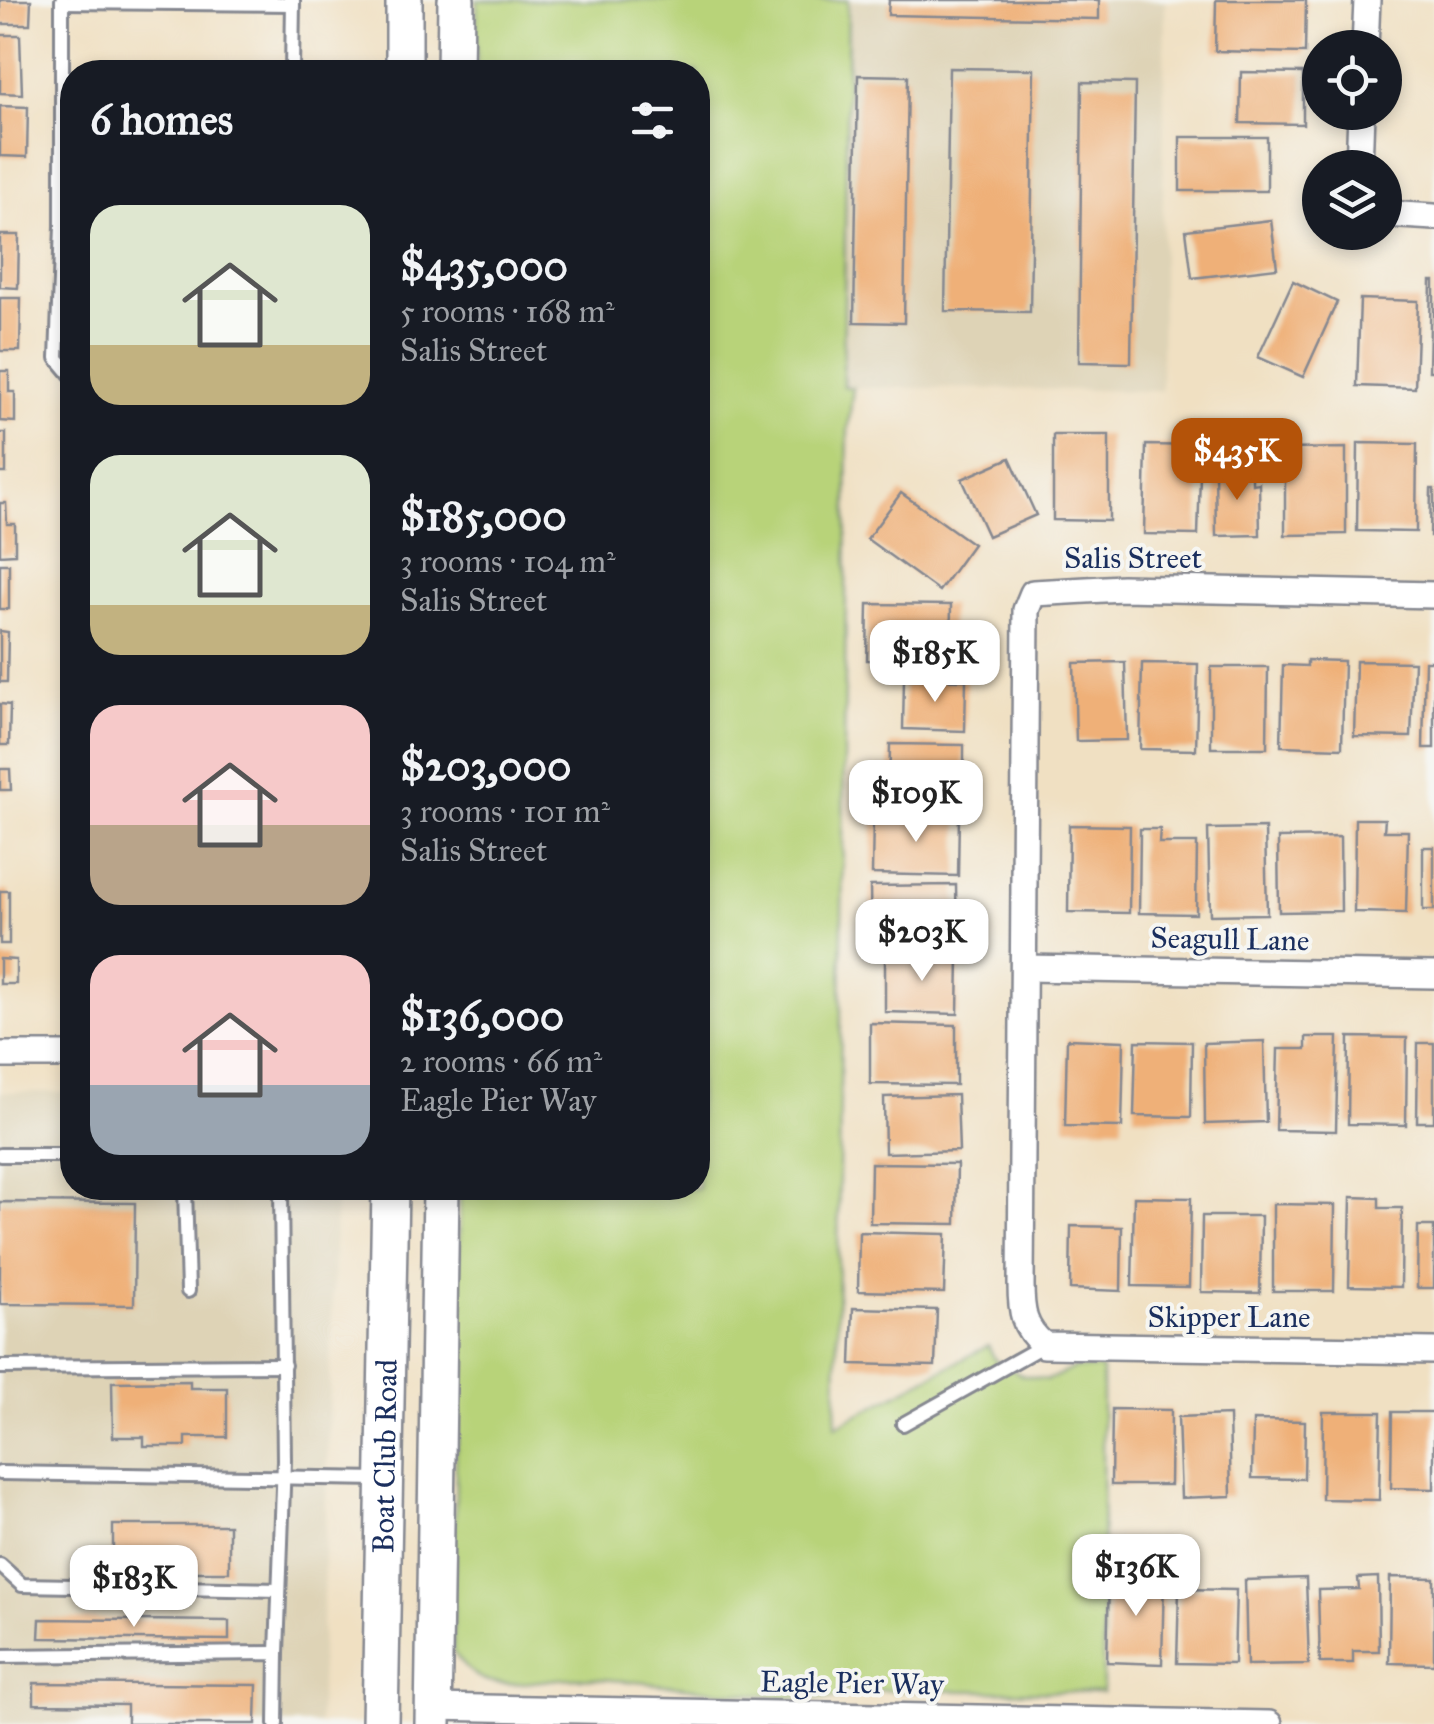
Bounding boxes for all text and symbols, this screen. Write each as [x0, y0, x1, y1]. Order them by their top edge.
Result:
map controls [1302, 30, 1402, 250]
button: locate [1302, 30, 1402, 130]
icon: filters [625, 93, 680, 148]
text: 6 homes [90, 94, 233, 146]
button: layers [1302, 150, 1402, 250]
text: $435,000 [400, 240, 568, 292]
icon: home [170, 245, 290, 365]
text: 5 rooms · 168 m² [400, 292, 615, 331]
text: Salis Street [400, 331, 547, 370]
pin: $435K [1167, 418, 1307, 503]
text: $435K [1193, 431, 1281, 470]
text: $185,000 [400, 490, 567, 542]
icon: home [170, 495, 290, 615]
street label: Salis Street [1064, 540, 1202, 576]
text: 3 rooms · 104 m² [400, 542, 616, 581]
text: Salis Street [400, 581, 547, 620]
pin: $185K [865, 620, 1005, 705]
text: $185K [892, 633, 978, 672]
text: $203,000 [400, 740, 571, 792]
icon: home [170, 745, 290, 865]
pin: $109K [846, 760, 986, 845]
text: $109K [871, 773, 961, 812]
text: 3 rooms · 101 m² [400, 792, 610, 831]
text: Salis Street [400, 831, 547, 870]
pin: $203K [852, 899, 992, 984]
text: $203K [877, 912, 967, 951]
street label: Seagull Lane [1150, 920, 1310, 958]
text: $136,000 [400, 990, 564, 1042]
icon: home [170, 995, 290, 1115]
text: 2 rooms · 66 m² [400, 1042, 602, 1081]
text: Eagle Pier Way [400, 1081, 596, 1120]
street label: Skipper Lane [1147, 1299, 1311, 1335]
street label: Boat Club Road [365, 1359, 405, 1554]
pin: $136K [1066, 1534, 1206, 1619]
pin: $183K [64, 1545, 204, 1630]
text: $136K [1094, 1547, 1178, 1586]
text: $183K [92, 1558, 176, 1597]
street label: Eagle Pier Way [760, 1663, 945, 1703]

